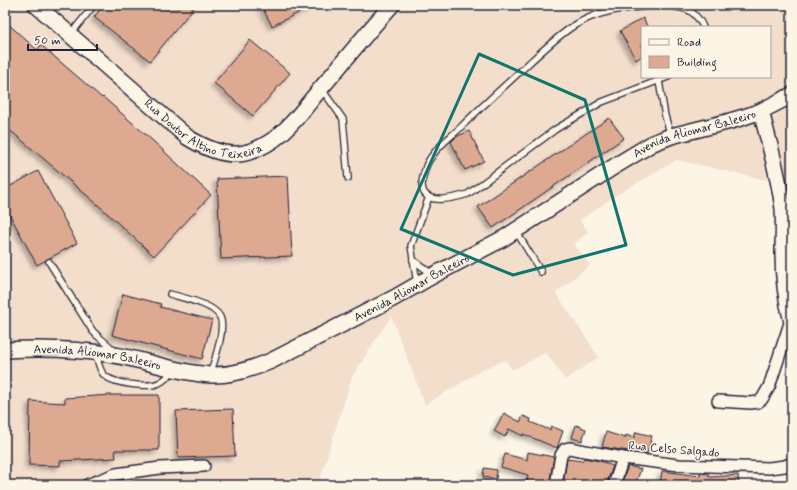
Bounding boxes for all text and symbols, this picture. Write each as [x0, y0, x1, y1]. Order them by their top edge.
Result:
scale bar [28, 26, 97, 52]
legend [641, 26, 771, 78]
text: 50 m [34, 33, 61, 49]
text: Road [677, 35, 701, 51]
text: Building [677, 55, 717, 72]
street label: Rua Doutor Altino Teixeira [140, 96, 265, 163]
street label: Avenida Aliomar Baleeiro [630, 106, 759, 162]
street label: Avenida Aliomar Baleeiro [351, 251, 473, 326]
street label: Avenida Aliomar Baleeiro [34, 342, 163, 375]
street label: Rua Celso Salgado [628, 438, 720, 462]

